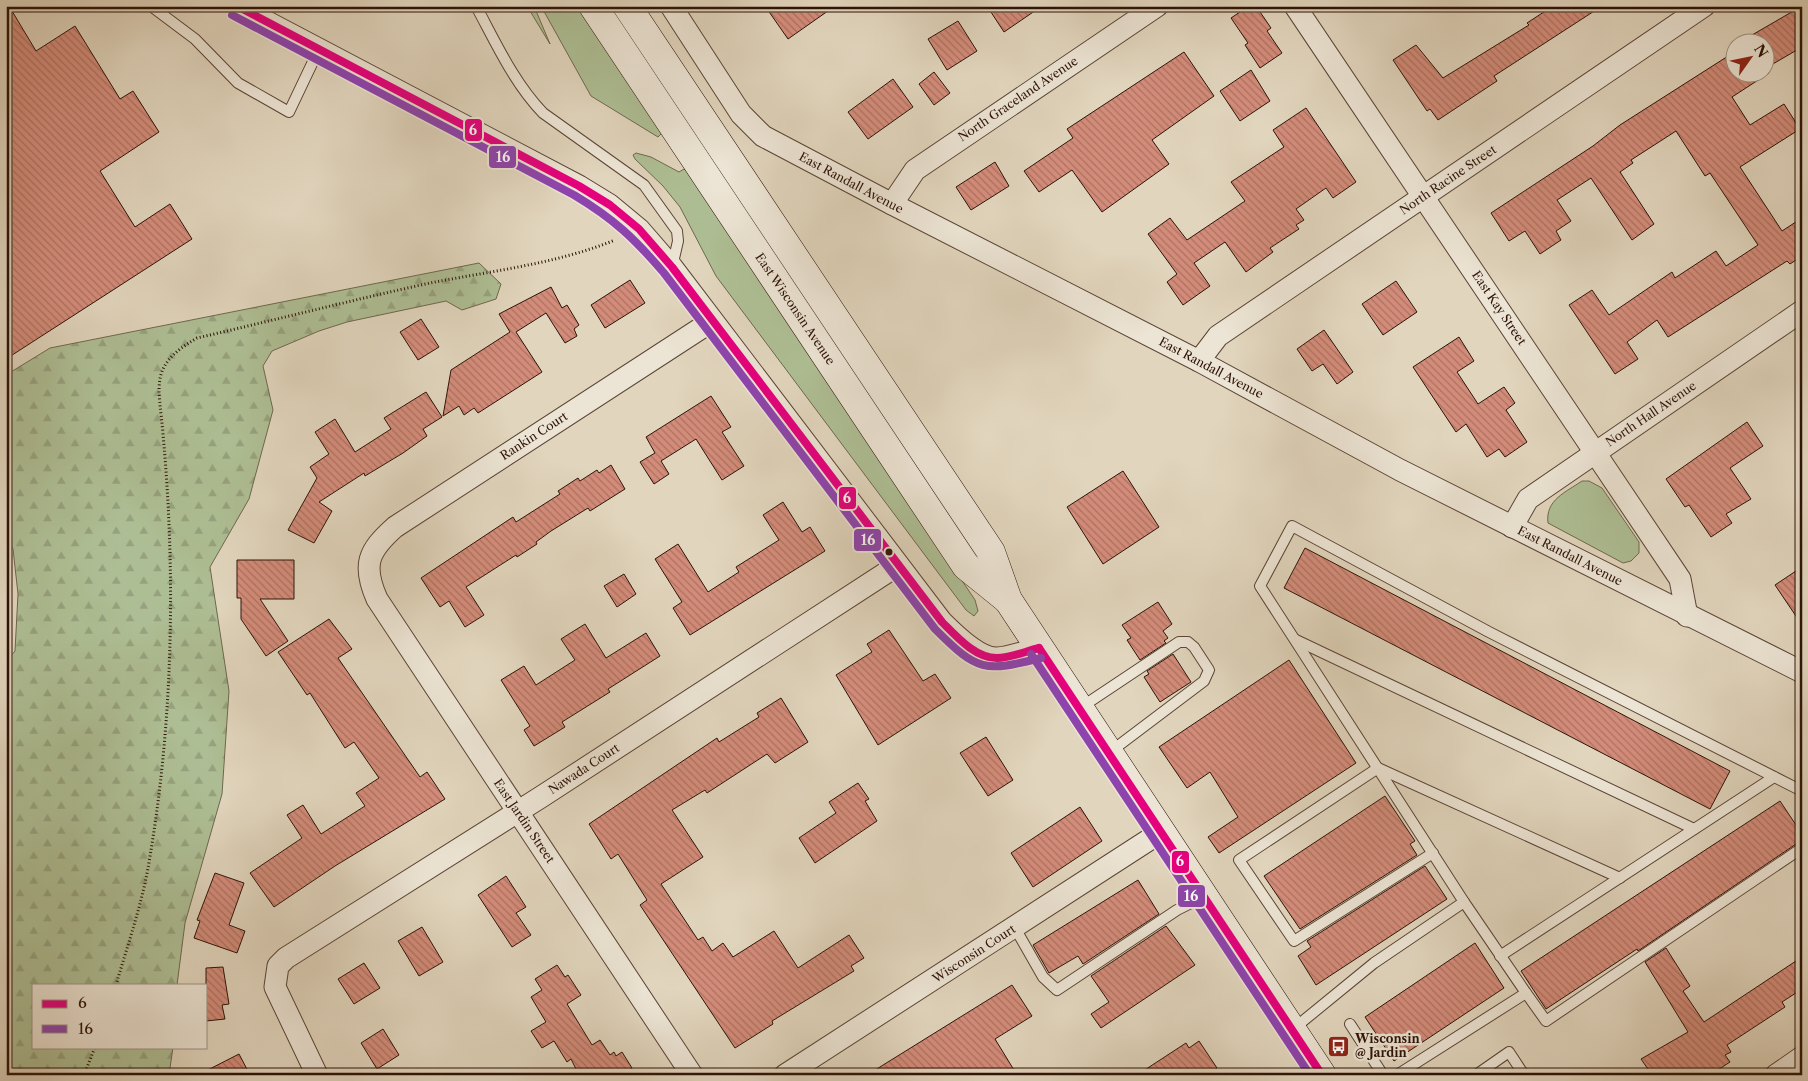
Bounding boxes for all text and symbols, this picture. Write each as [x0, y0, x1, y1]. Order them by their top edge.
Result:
north arrow [1726, 32, 1776, 82]
text: N [1750, 41, 1772, 61]
street label: North Graceland Avenue [955, 53, 1081, 144]
line badge: 6 [464, 118, 483, 142]
text: 6 [469, 121, 477, 139]
street label: North Racine Street [1396, 141, 1500, 218]
line badge: 16 [488, 145, 517, 169]
text: 16 [496, 148, 510, 166]
street label: East Randall Avenue [797, 149, 906, 217]
street label: East Wisconsin Avenue [752, 250, 839, 368]
street label: East Kay Street [1469, 268, 1530, 348]
street label: East Randall Avenue [1157, 334, 1266, 402]
street label: North Hall Avenue [1603, 378, 1699, 449]
street label: Rankin Court [497, 408, 571, 463]
line badge: 6 [838, 486, 857, 510]
text: 6 [843, 489, 851, 507]
street label: East Randall Avenue [1515, 523, 1626, 589]
line badge: 16 [853, 528, 882, 552]
text: 16 [861, 531, 875, 549]
unlabelled marker [884, 547, 894, 557]
street label: Nawada Court [545, 740, 623, 797]
street label: East Jardin Street [491, 776, 559, 866]
line badge: 6 [1171, 850, 1190, 874]
text: 6 [1176, 852, 1184, 870]
line badge: 16 [1177, 884, 1206, 908]
text: 16 [1184, 887, 1198, 905]
street label: Wisconsin Court [929, 921, 1019, 987]
legend [32, 984, 208, 1048]
text: 6 [78, 993, 87, 1012]
text: 16 [78, 1019, 93, 1038]
place label: Wisconsin @ Jardin [1354, 1031, 1420, 1060]
bus stop icon: Wisconsin @ Jardin [1327, 1034, 1351, 1058]

